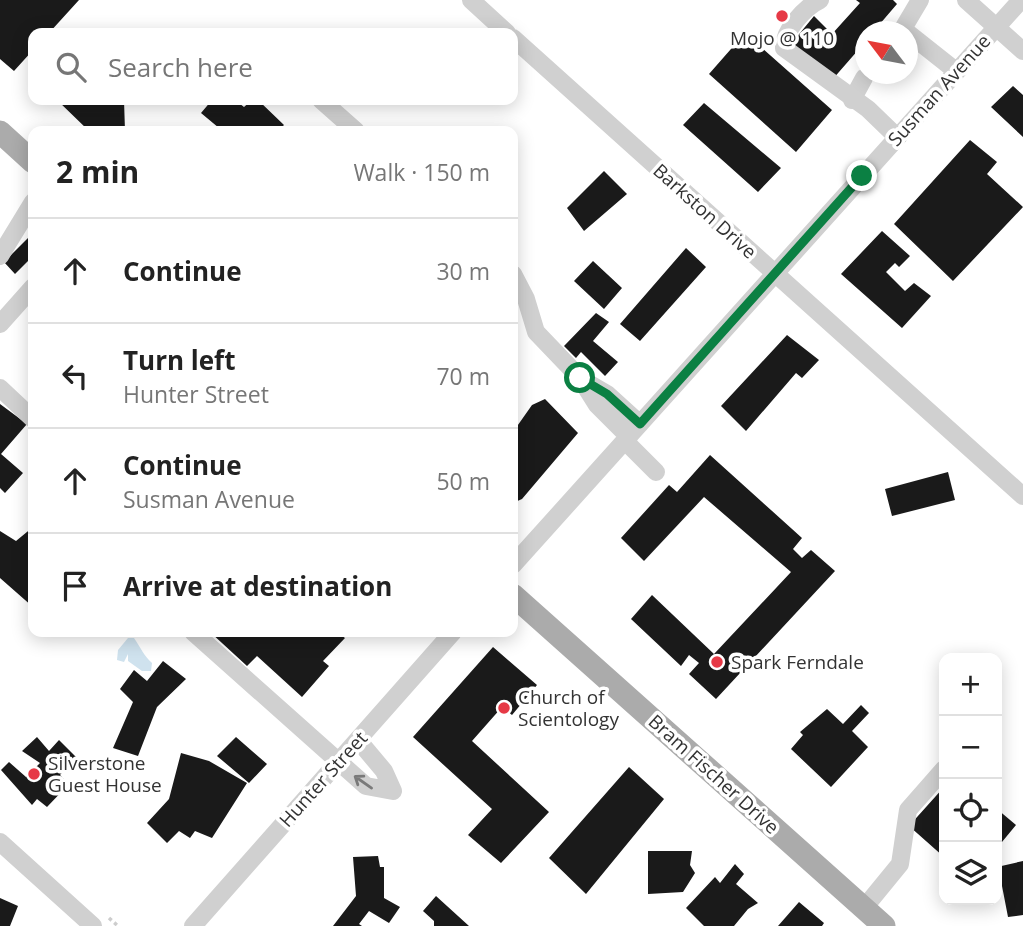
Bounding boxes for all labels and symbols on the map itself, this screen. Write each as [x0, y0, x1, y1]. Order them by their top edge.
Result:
marker: Mojo @ 110 [774, 8, 790, 24]
north arrow [855, 21, 918, 84]
place label: Mojo @ 110 [730, 25, 834, 51]
street label: Susman Avenue [882, 29, 996, 151]
street label: Barkston Drive [648, 158, 762, 264]
route end [846, 160, 877, 191]
route start [564, 362, 595, 393]
place label: Spark Ferndale [731, 649, 864, 675]
marker: Spark Ferndale [709, 654, 725, 670]
place label: Church of Scientology [518, 684, 619, 732]
marker: Church of Scientology [496, 700, 512, 716]
street label: Bram Fischer Drive [643, 708, 785, 840]
street label: Hunter Street [273, 725, 373, 832]
place label: Silverstone Guest House [48, 750, 162, 798]
marker: Silverstone Guest House [26, 766, 42, 782]
one-way arrow [354, 775, 373, 789]

